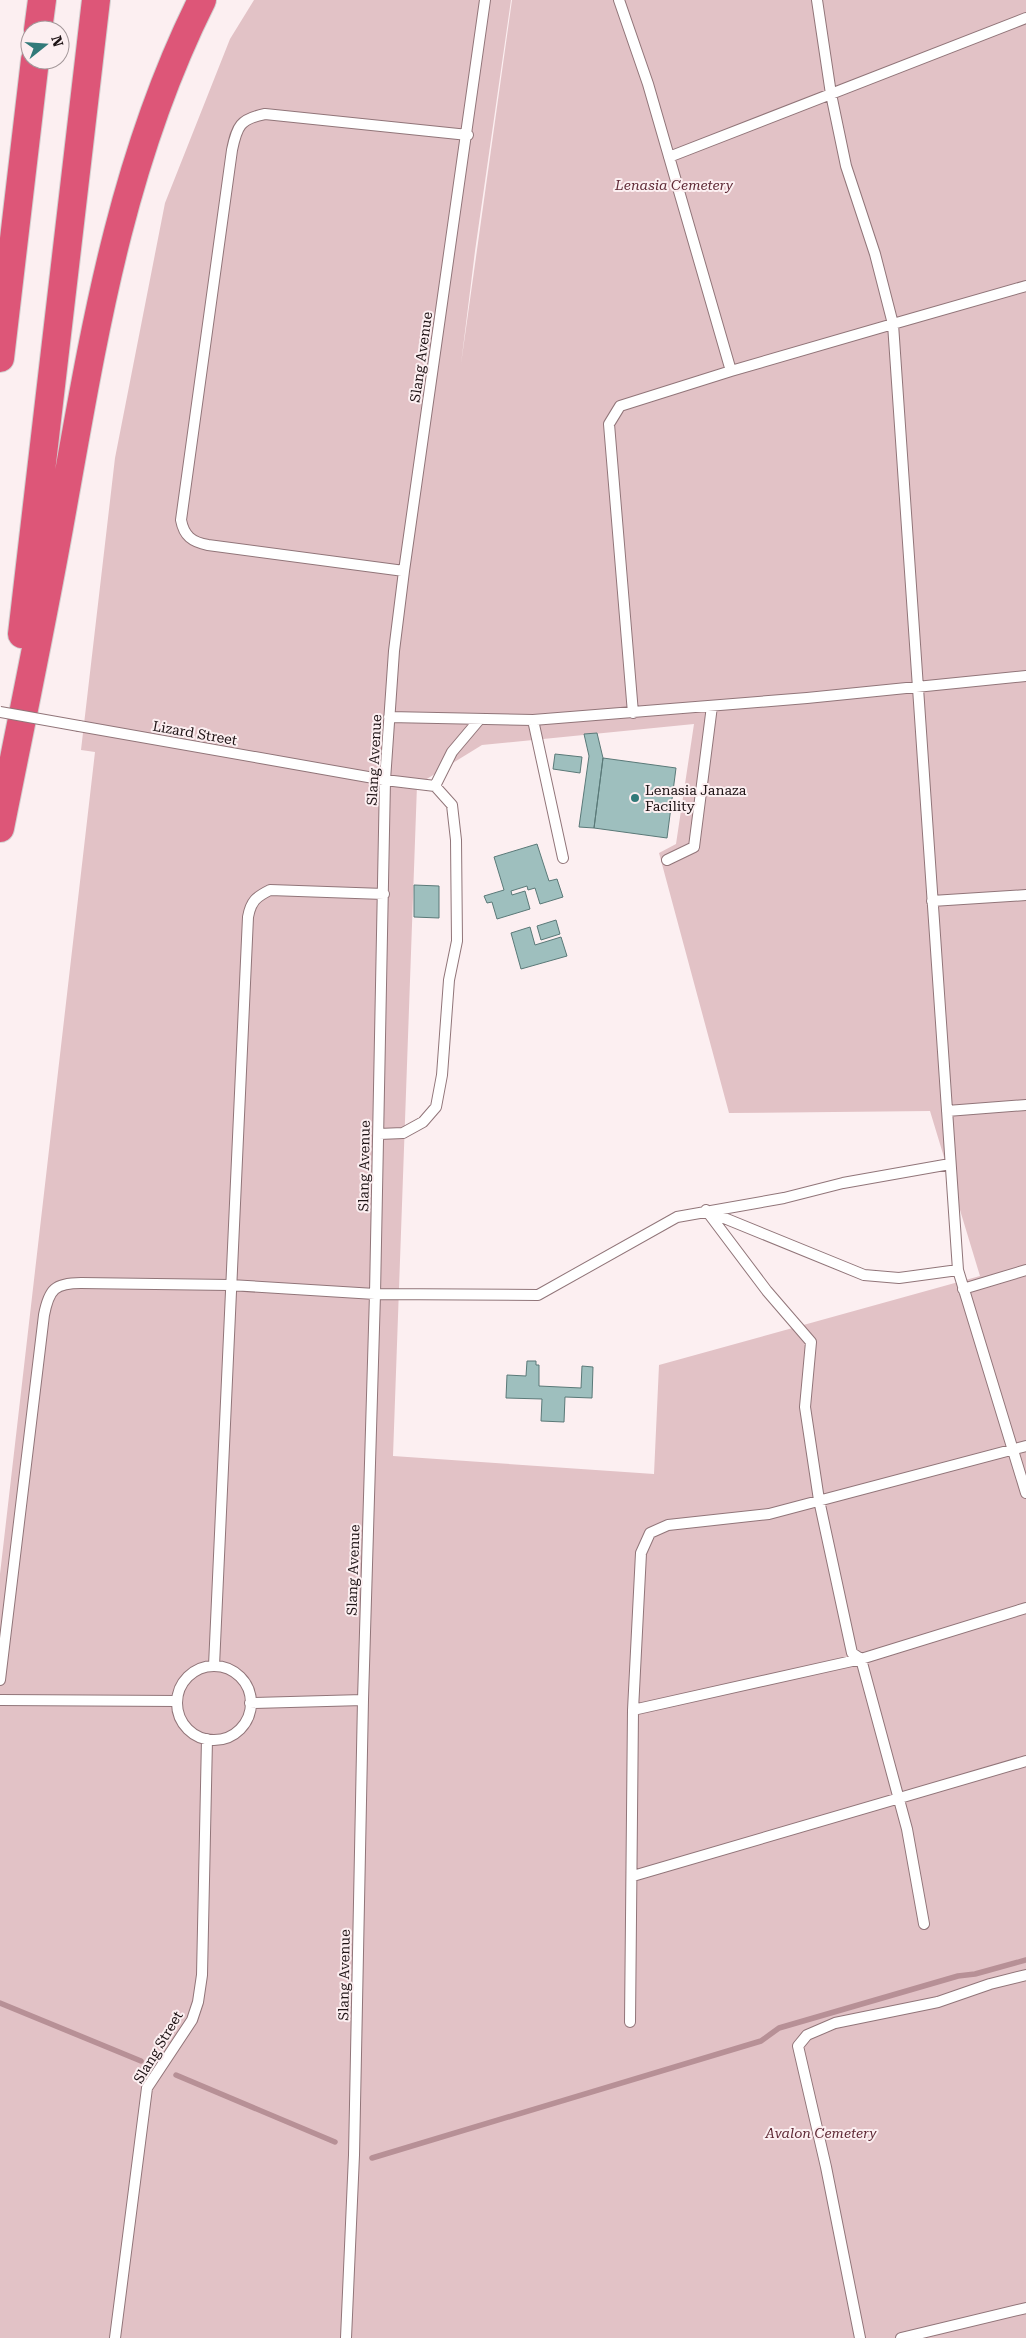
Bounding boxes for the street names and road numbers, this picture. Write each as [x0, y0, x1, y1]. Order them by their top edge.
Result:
street label: Slang Avenue [407, 310, 435, 403]
street label: Slang Avenue [364, 714, 384, 806]
street label: Lizard Street [151, 718, 239, 748]
street label: Slang Avenue [355, 1120, 373, 1212]
street label: Slang Avenue [343, 1524, 363, 1616]
street label: Slang Avenue [335, 1929, 353, 2021]
street label: Slang Street [130, 2008, 186, 2086]

